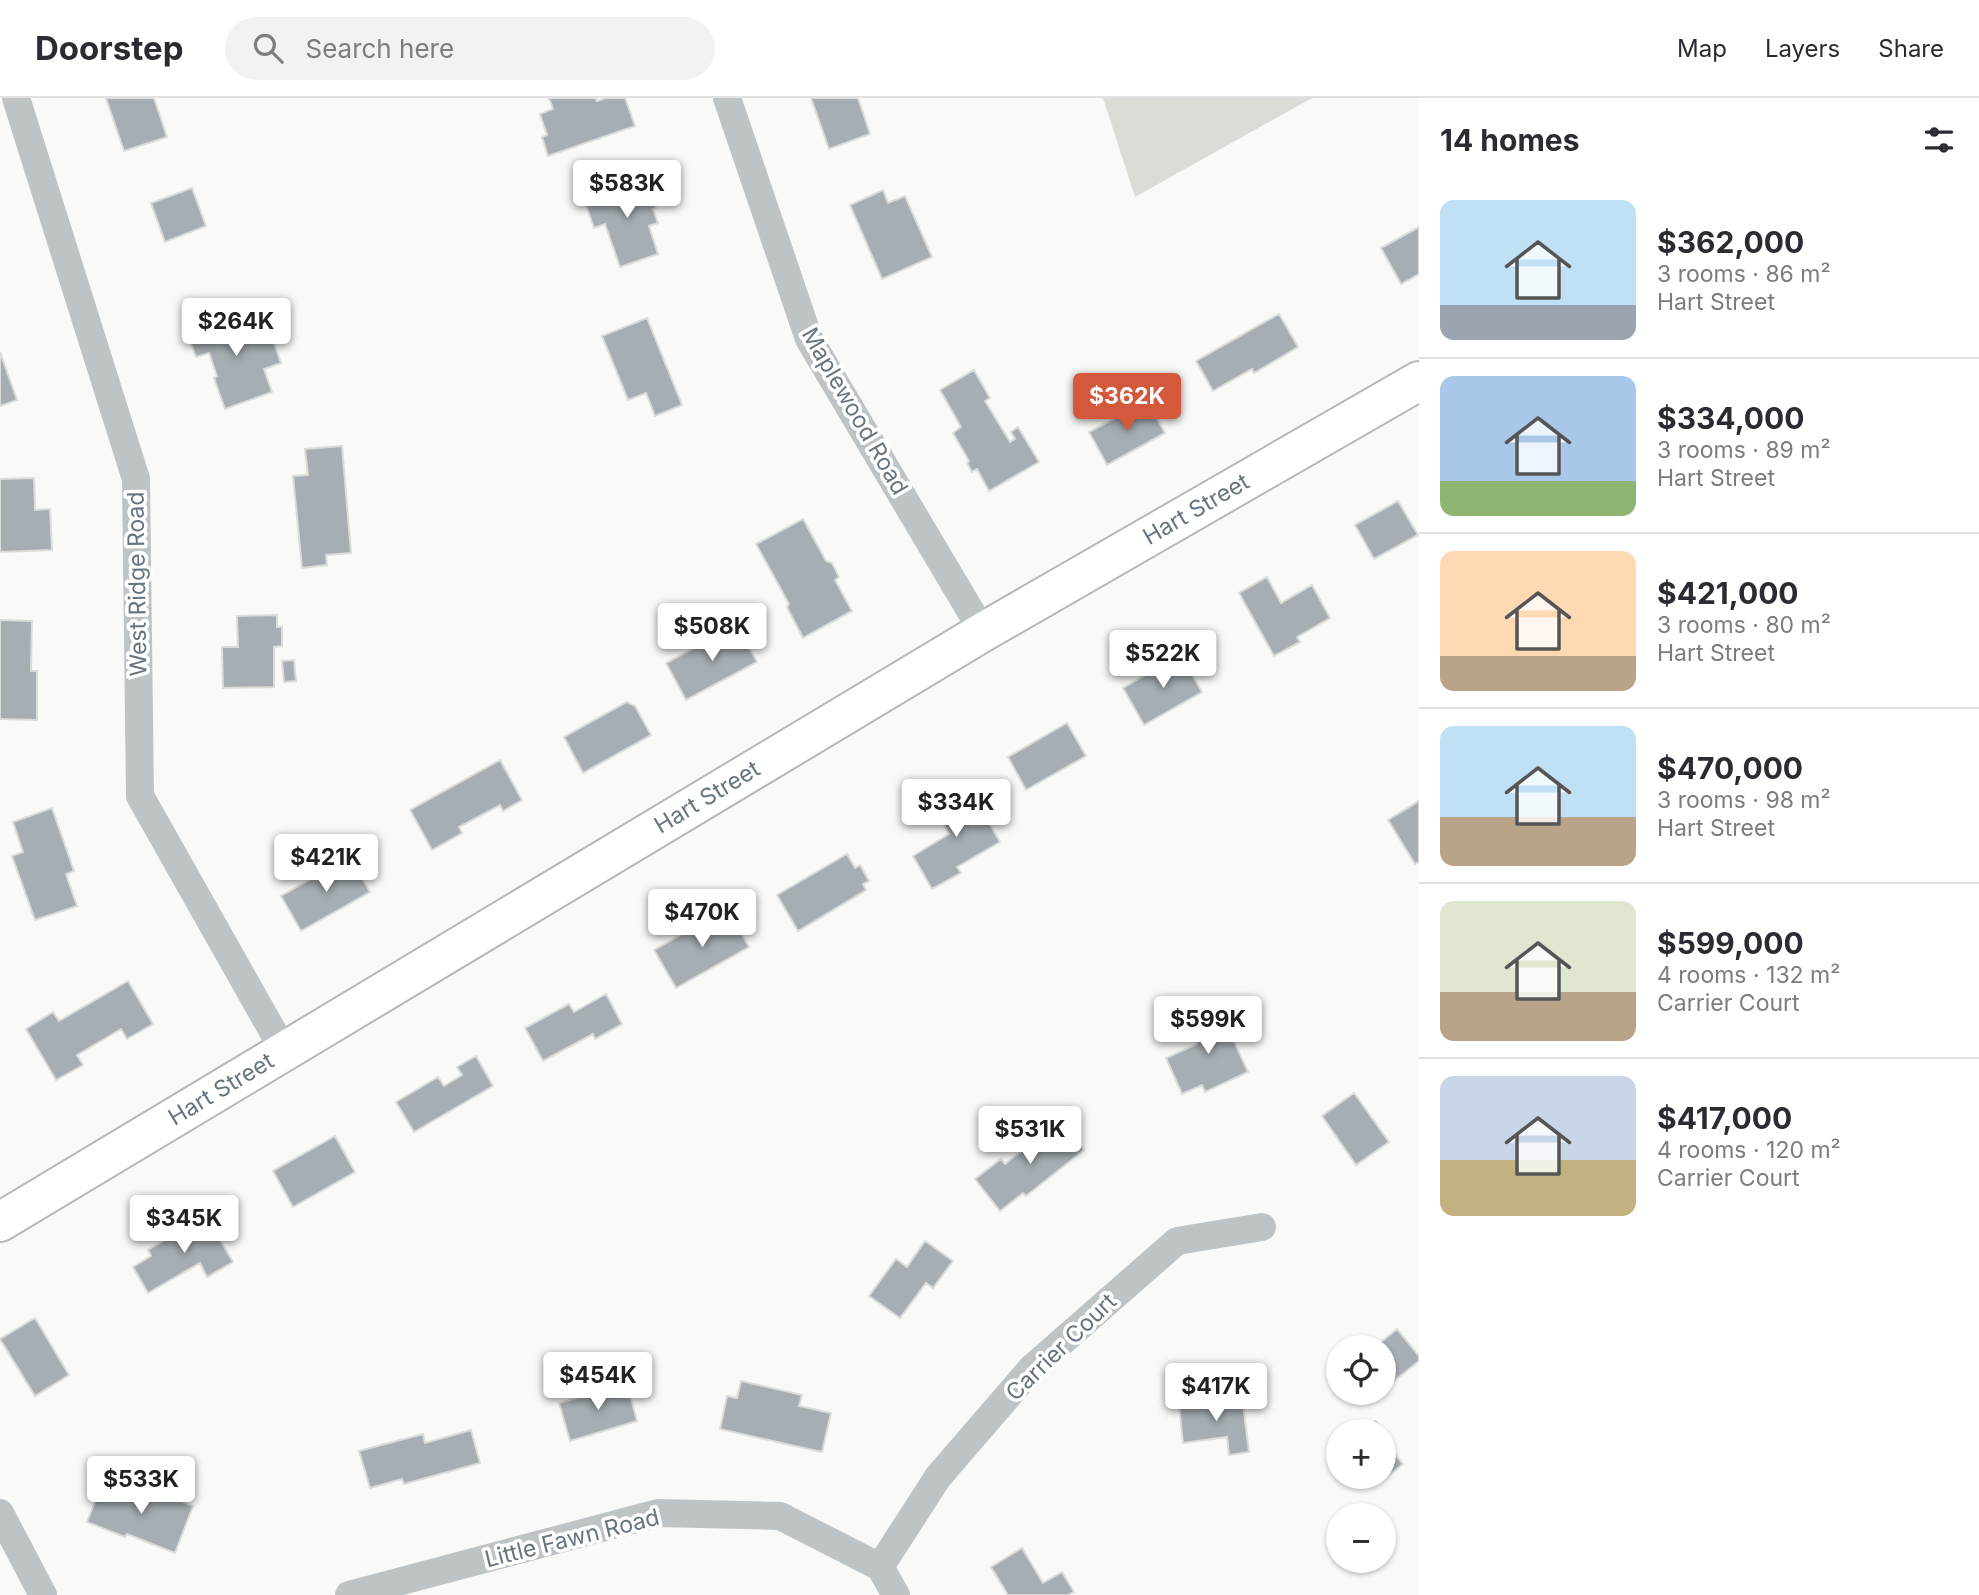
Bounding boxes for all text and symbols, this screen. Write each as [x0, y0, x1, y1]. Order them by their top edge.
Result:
search box [225, 17, 715, 80]
text: Doorstep [35, 28, 183, 68]
icon: search [249, 29, 287, 67]
text: Search here [305, 33, 454, 64]
text: Map [1677, 34, 1727, 63]
text: Layers [1765, 34, 1840, 63]
text: Share [1878, 34, 1944, 63]
icon: filters [1920, 121, 1958, 159]
text: 14 homes [1440, 122, 1579, 158]
pin: $583K [578, 160, 676, 220]
text: $583K [589, 169, 665, 197]
text: $362,000 [1657, 224, 1804, 260]
icon: home [1496, 228, 1580, 312]
text: 3 rooms · 86 m² [1657, 260, 1831, 288]
text: Hart Street [1657, 288, 1775, 316]
pin: $264K [187, 299, 285, 358]
text: $264K [198, 307, 274, 335]
street label: Maplewood Road [796, 322, 914, 500]
pin: $362K [1078, 374, 1176, 433]
text: $362K [1089, 382, 1165, 410]
text: $334,000 [1657, 400, 1804, 436]
icon: home [1496, 404, 1580, 488]
text: 3 rooms · 89 m² [1657, 436, 1831, 464]
text: Hart Street [1657, 464, 1775, 492]
street label: Hart Street [1138, 467, 1254, 551]
street label: West Ridge Road [121, 491, 153, 677]
text: $421,000 [1657, 575, 1799, 611]
icon: home [1496, 579, 1580, 663]
pin: $508K [663, 603, 761, 663]
text: 3 rooms · 80 m² [1657, 611, 1831, 639]
text: $508K [674, 612, 750, 640]
pin: $522K [1114, 630, 1212, 690]
text: $522K [1125, 639, 1201, 667]
text: Hart Street [1657, 639, 1775, 667]
text: $470,000 [1657, 750, 1803, 786]
street label: Hart Street [649, 754, 765, 839]
icon: home [1496, 754, 1580, 838]
pin: $334K [907, 780, 1005, 839]
text: 3 rooms · 98 m² [1657, 786, 1831, 814]
text: $334K [918, 788, 994, 816]
text: Hart Street [1657, 814, 1775, 842]
pin: $421K [277, 834, 375, 894]
text: $421K [290, 843, 362, 871]
pin: $470K [653, 890, 751, 949]
text: $470K [664, 898, 740, 926]
text: $599,000 [1657, 925, 1804, 961]
icon: home [1496, 929, 1580, 1013]
text: 4 rooms · 132 m² [1657, 961, 1840, 989]
text: Carrier Court [1657, 989, 1800, 1017]
pin: $599K [1159, 996, 1257, 1056]
text: $599K [1170, 1005, 1246, 1033]
street label: Hart Street [163, 1046, 279, 1131]
text: $417,000 [1657, 1100, 1792, 1136]
icon: home [1496, 1104, 1580, 1188]
pin: $531K [981, 1107, 1079, 1166]
text: $531K [994, 1115, 1066, 1143]
text: 4 rooms · 120 m² [1657, 1136, 1841, 1164]
text: Carrier Court [1657, 1164, 1800, 1192]
pin: $345K [135, 1196, 233, 1255]
text: $345K [146, 1204, 222, 1232]
street label: Carrier Court [1000, 1287, 1122, 1407]
map controls [1326, 1335, 1396, 1573]
button: locate [1326, 1335, 1396, 1405]
pin: $454K [549, 1352, 647, 1412]
text: $454K [559, 1361, 637, 1389]
pin: $417K [1167, 1364, 1265, 1423]
text: $417K [1181, 1372, 1251, 1400]
button: + [1326, 1419, 1396, 1489]
pin: $533K [92, 1456, 190, 1516]
text: $533K [103, 1465, 179, 1493]
street label: Little Fawn Road [482, 1503, 662, 1573]
button: − [1326, 1503, 1396, 1573]

